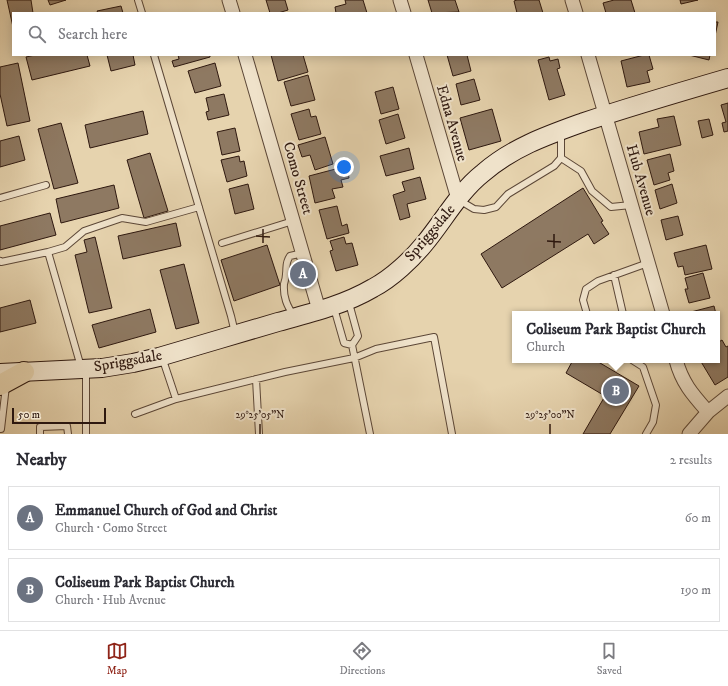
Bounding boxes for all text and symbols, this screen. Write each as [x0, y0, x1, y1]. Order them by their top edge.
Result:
search box [12, 12, 716, 56]
icon: search [26, 23, 48, 45]
text: Search here [58, 25, 127, 44]
street label: Edna Avenue [432, 83, 472, 163]
street label: Como Street [279, 140, 317, 217]
street label: Hub Avenue [622, 142, 660, 218]
your location [334, 157, 354, 177]
street label: Spriggsdale [401, 200, 459, 266]
pin: A [290, 259, 316, 289]
popup [512, 311, 720, 363]
text: Coliseum Park Baptist Church [526, 320, 706, 339]
text: Church [526, 339, 565, 355]
street label: Spriggsdale [92, 346, 164, 376]
pin: B [603, 376, 629, 406]
scale bar [12, 406, 106, 425]
text: 50 m [18, 408, 40, 422]
text: 29°25'05"N [235, 409, 285, 421]
text: 29°25'00"N [525, 409, 575, 421]
text: Nearby [16, 449, 66, 471]
text: 2 results [670, 452, 712, 468]
text: Emmanuel Church of God and Christ [55, 501, 277, 520]
text: A [26, 510, 34, 526]
text: 60 m [685, 510, 711, 526]
text: Church · Como Street [55, 520, 167, 536]
text: Coliseum Park Baptist Church [55, 573, 235, 592]
text: B [26, 582, 34, 598]
text: 190 m [680, 582, 711, 598]
text: Church · Hub Avenue [55, 592, 166, 608]
tab: Map [106, 640, 128, 678]
tab: Directions [340, 640, 385, 678]
tab: Saved [597, 640, 622, 678]

